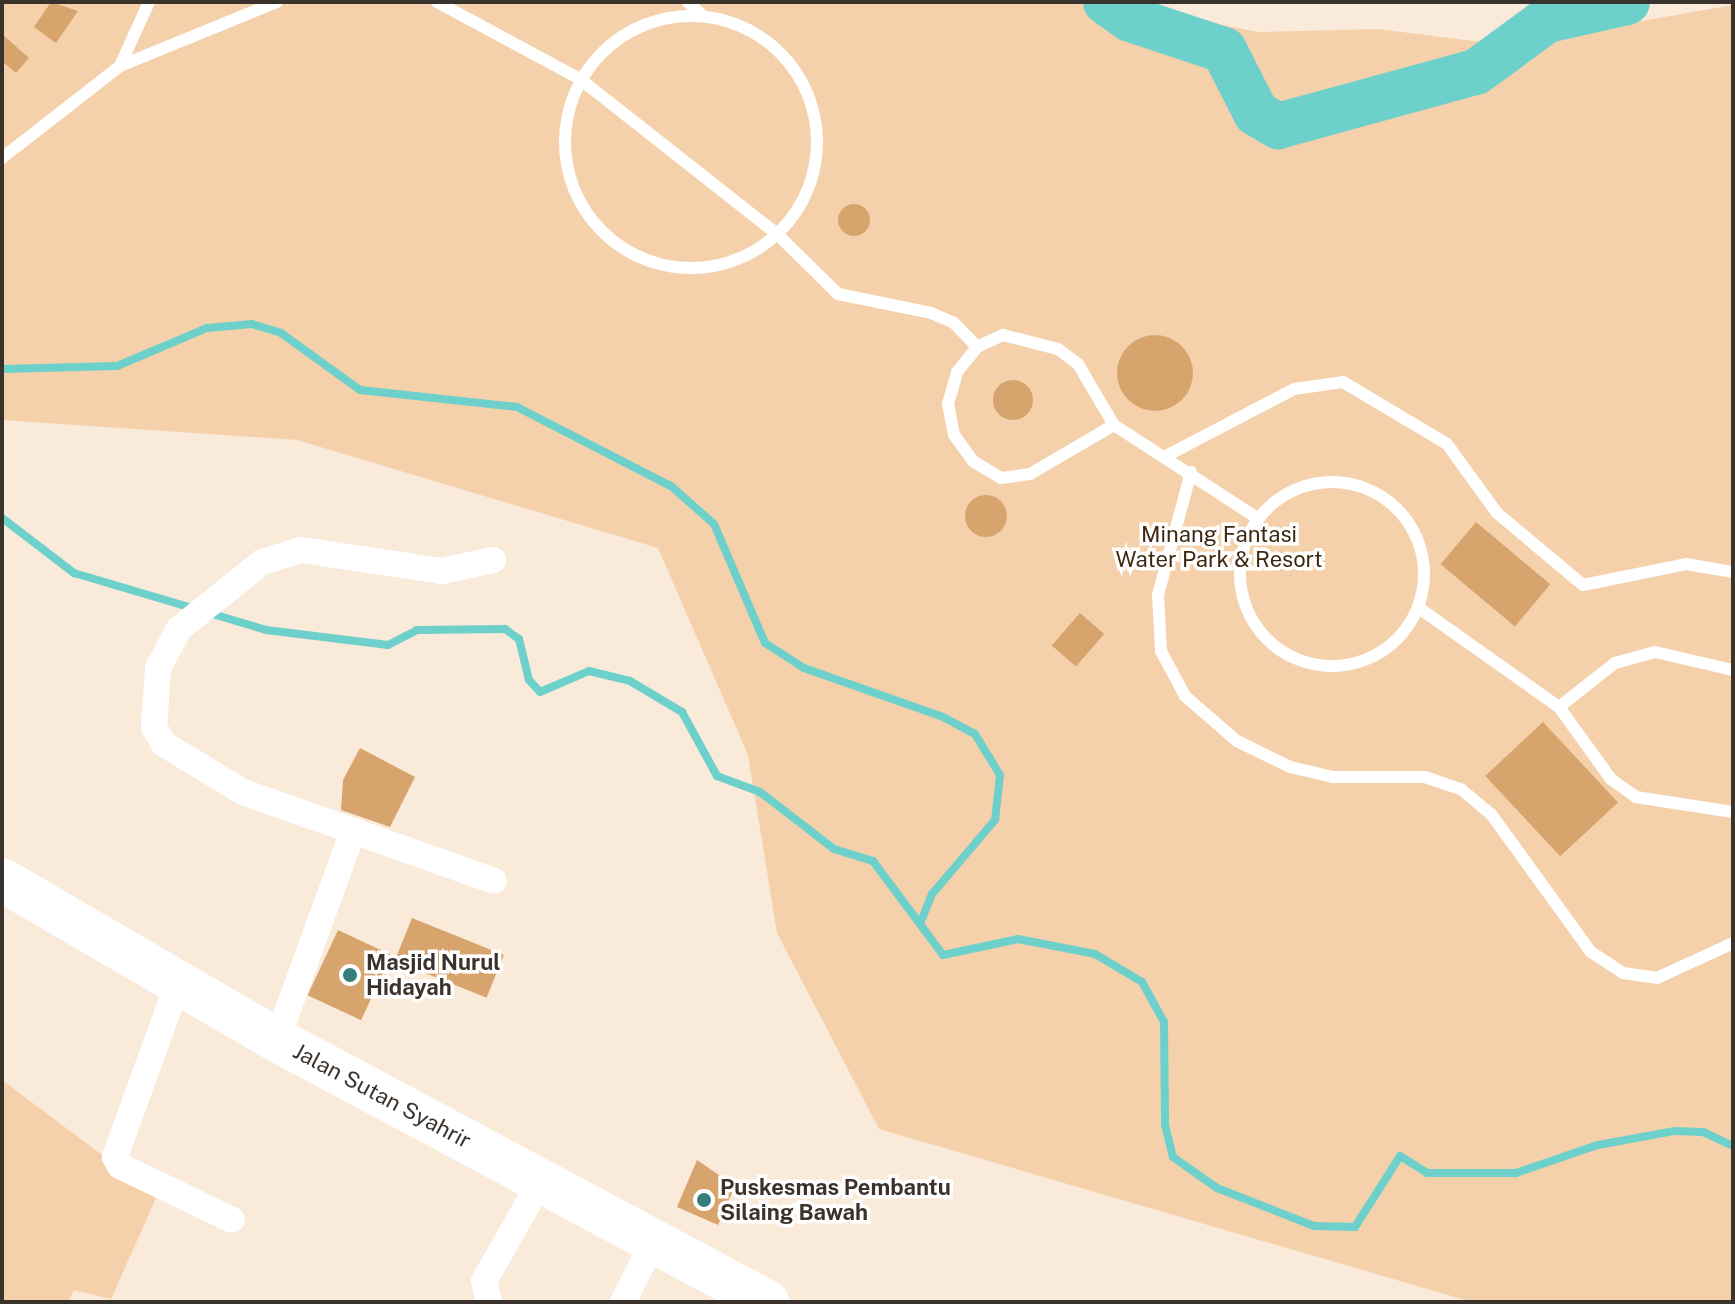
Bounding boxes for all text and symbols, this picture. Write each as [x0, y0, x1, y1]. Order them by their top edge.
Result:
park label: Minang Fantasi Water Park & Resort [1116, 521, 1322, 572]
place label: Masjid Nurul Hidayah [366, 949, 501, 1000]
marker: Masjid Nurul Hidayah [341, 966, 359, 984]
street label: Jalan Sutan Syahrir [289, 1038, 475, 1154]
place label: Puskesmas Pembantu Silaing Bawah [720, 1174, 951, 1226]
marker: Puskesmas Pembantu Silaing Bawah [695, 1191, 713, 1209]

